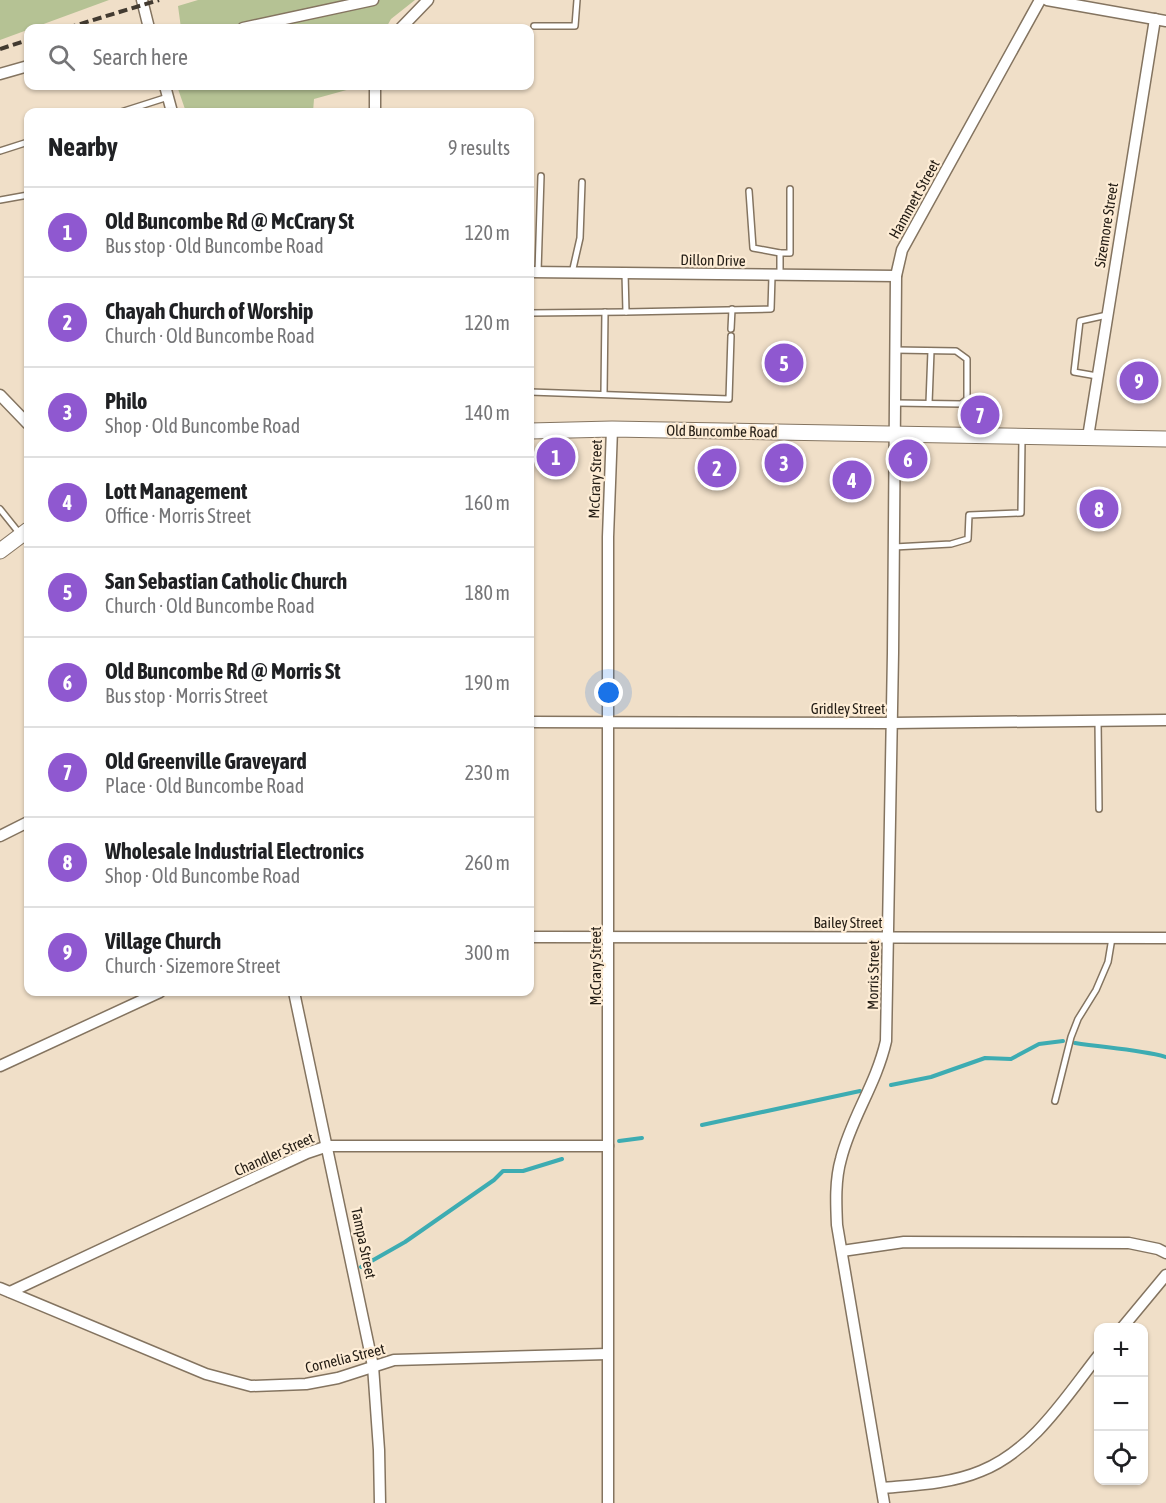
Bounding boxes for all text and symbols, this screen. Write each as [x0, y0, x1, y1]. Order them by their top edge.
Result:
search box [24, 24, 534, 90]
icon: search [45, 41, 78, 74]
text: Search here [93, 44, 188, 70]
text: Nearby [48, 132, 118, 162]
text: 9 results [448, 136, 510, 159]
street label: Hammett Street [885, 157, 943, 241]
street label: Sizemore Street [1091, 181, 1121, 269]
text: Old Buncombe Rd @ McCrary St [105, 208, 354, 234]
text: 1 [63, 221, 72, 244]
text: 120 m [465, 221, 510, 244]
text: Bus stop · Old Buncombe Road [105, 234, 324, 257]
street label: Dillon Drive [680, 251, 746, 269]
text: Chayah Church of Worship [105, 298, 314, 324]
text: 2 [63, 311, 72, 334]
text: 120 m [465, 311, 510, 334]
text: Church · Old Buncombe Road [105, 324, 315, 347]
pin: 5 [764, 340, 804, 386]
pin: 9 [1120, 358, 1158, 404]
text: Philo [105, 388, 147, 414]
pin: 7 [960, 392, 1000, 438]
text: 3 [63, 401, 72, 424]
text: 140 m [465, 401, 510, 424]
text: Shop · Old Buncombe Road [105, 414, 300, 437]
street label: Old Buncombe Road [666, 422, 778, 440]
pin: 1 [536, 434, 576, 480]
pin: 6 [888, 436, 928, 482]
street label: McCrary Street [585, 439, 605, 519]
pin: 3 [764, 440, 804, 486]
pin: 2 [698, 446, 736, 490]
pin: 4 [832, 458, 872, 502]
text: Lott Management [105, 478, 247, 504]
pin: 8 [1080, 486, 1118, 532]
text: 4 [63, 491, 72, 514]
text: 160 m [465, 491, 510, 514]
text: Office · Morris Street [105, 504, 251, 527]
text: San Sebastian Catholic Church [105, 568, 347, 594]
text: 5 [63, 581, 72, 604]
text: 180 m [465, 581, 510, 604]
text: Church · Old Buncombe Road [105, 594, 315, 617]
text: Old Buncombe Rd @ Morris St [105, 658, 340, 684]
text: 6 [63, 671, 72, 694]
text: 190 m [465, 671, 510, 694]
your location [594, 678, 623, 707]
text: Bus stop · Morris Street [105, 684, 268, 707]
street label: Gridley Street [811, 700, 885, 717]
text: Old Greenville Graveyard [105, 748, 307, 774]
text: 7 [63, 761, 72, 784]
text: 230 m [465, 761, 510, 784]
text: Place · Old Buncombe Road [105, 774, 304, 797]
text: Wholesale Industrial Electronics [105, 838, 364, 864]
text: 8 [63, 851, 72, 874]
text: 260 m [465, 851, 510, 874]
text: Shop · Old Buncombe Road [105, 864, 300, 887]
street label: Bailey Street [813, 914, 883, 931]
street label: McCrary Street [587, 926, 604, 1006]
text: Village Church [105, 928, 221, 954]
street label: Morris Street [864, 940, 882, 1010]
text: 9 [63, 941, 72, 964]
text: 300 m [465, 941, 510, 964]
text: Church · Sizemore Street [105, 954, 281, 977]
street label: Chandler Street [232, 1129, 316, 1179]
street label: Tampa Street [348, 1206, 380, 1280]
map controls [1094, 1323, 1148, 1485]
button: + [1094, 1323, 1148, 1377]
street label: Cornelia Street [303, 1340, 387, 1376]
button: − [1094, 1377, 1148, 1431]
button: locate [1094, 1431, 1148, 1485]

